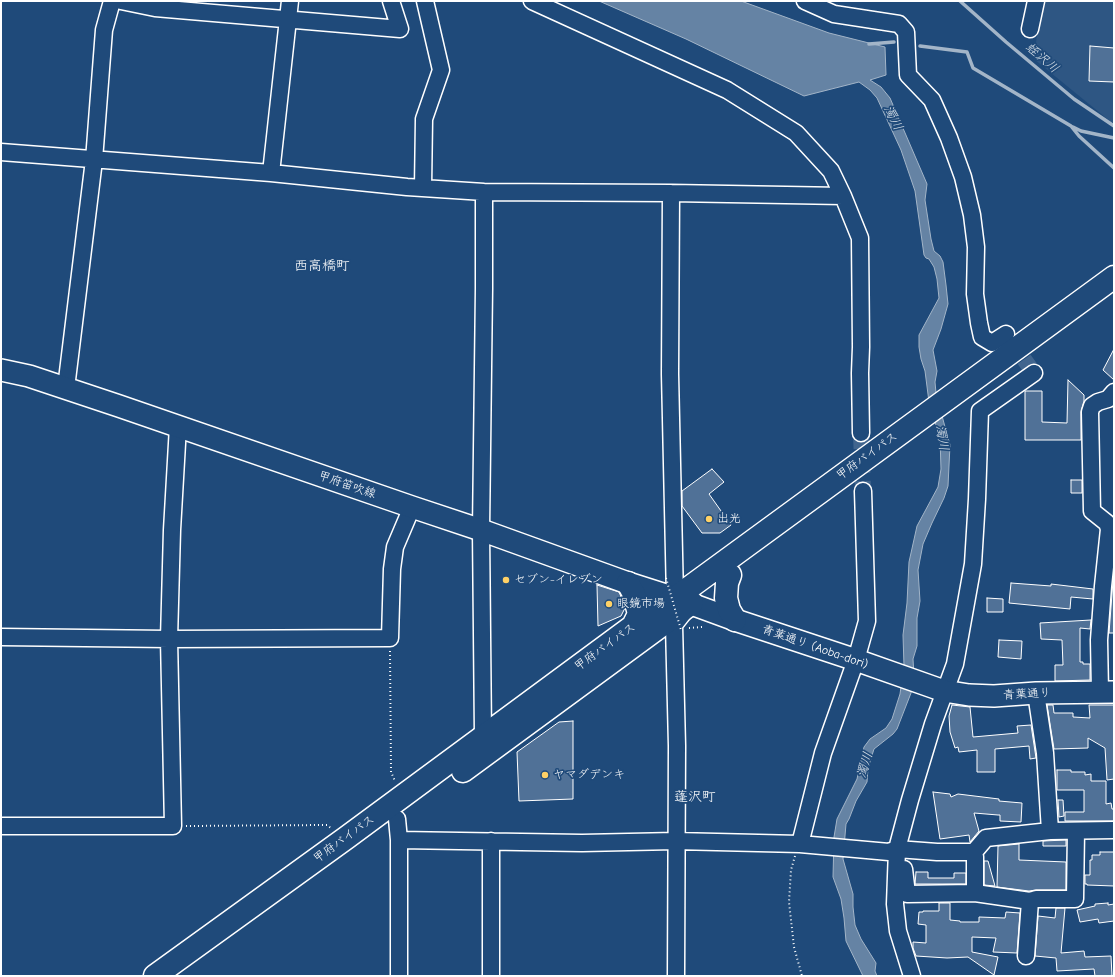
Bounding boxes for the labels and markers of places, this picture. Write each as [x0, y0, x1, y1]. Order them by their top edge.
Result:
place label: 出光 [717, 512, 741, 526]
marker: 出光 [704, 514, 714, 524]
place label: セブン-イレブン [514, 573, 603, 587]
marker: セブン-イレブン [501, 575, 511, 585]
place label: 眼鏡市場 [617, 597, 665, 611]
marker: 眼鏡市場 [604, 599, 614, 609]
place label: ヤマダデンキ [553, 768, 625, 782]
marker: ヤマダデンキ [540, 770, 550, 780]

